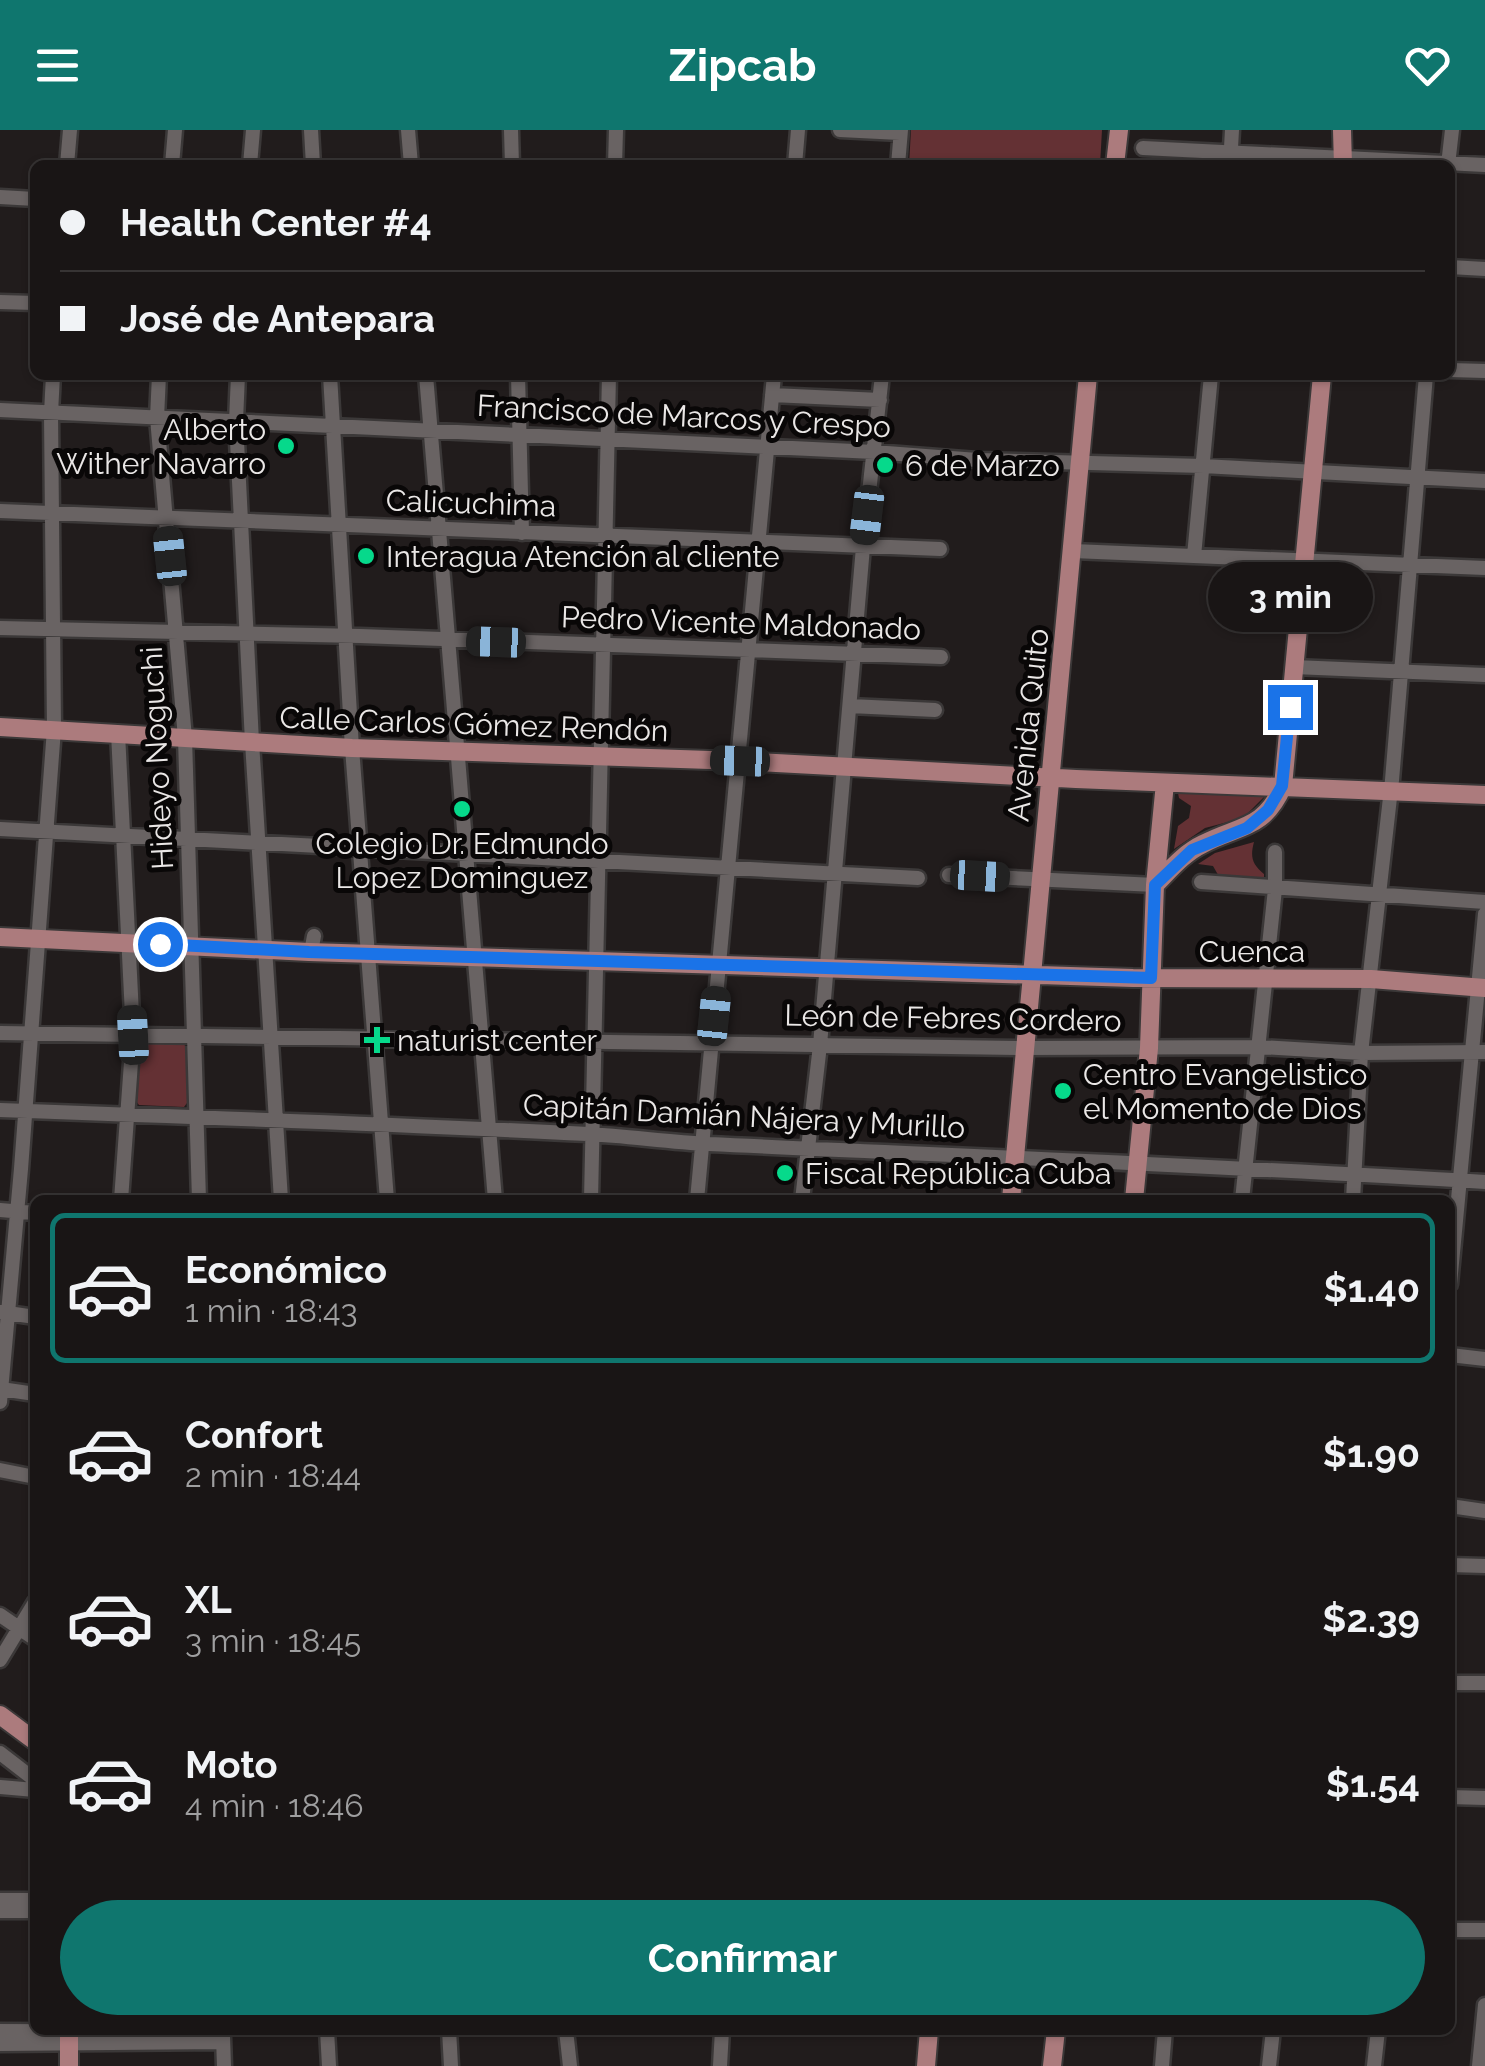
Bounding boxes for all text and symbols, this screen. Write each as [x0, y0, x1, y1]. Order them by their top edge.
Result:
icon: menu [30, 38, 85, 93]
icon: heart [1400, 38, 1455, 93]
text: Zipcab [669, 39, 816, 92]
text: Health Center #4 [120, 200, 432, 245]
text: José de Antepara [120, 296, 435, 341]
street label: Francisco de Marcos y Crespo [476, 388, 892, 444]
place label: Alberto Wither Navarro [56, 412, 266, 481]
marker: Alberto Wither Navarro [275, 435, 297, 457]
place label: 6 de Marzo [905, 448, 1060, 483]
marker: 6 de Marzo [874, 454, 896, 476]
street label: Calicuchima [385, 483, 557, 523]
car [848, 483, 886, 547]
car [152, 525, 188, 587]
place label: Interagua Atención al cliente [386, 539, 780, 574]
marker: Interagua Atención al cliente [355, 545, 377, 567]
callout: 3 min [1208, 562, 1372, 632]
text: 3 min [1249, 578, 1332, 615]
street label: Pedro Vicente Maldonado [561, 599, 921, 647]
car [465, 626, 527, 658]
street label: Avenida Quito [1000, 627, 1056, 823]
street label: Hideyo Noguchi [134, 646, 180, 870]
route end [1268, 685, 1313, 730]
street label: Calle Carlos Gómez Rendón [279, 700, 669, 748]
car [709, 745, 771, 777]
marker: Colegio Dr. Edmundo Lopez Dominguez [451, 798, 473, 820]
place label: Colegio Dr. Edmundo Lopez Dominguez [315, 826, 609, 895]
car [949, 859, 1011, 893]
route start [138, 922, 183, 967]
street label: Cuenca [1199, 934, 1305, 969]
car [696, 985, 732, 1047]
street label: León de Febres Cordero [784, 998, 1122, 1038]
car [116, 1004, 150, 1066]
place label: naturist center [397, 1023, 598, 1058]
marker: naturist center [366, 1029, 388, 1051]
place label: Centro Evangelistico el Momento de Dios [1083, 1057, 1367, 1126]
marker: Centro Evangelistico el Momento de Dios [1052, 1080, 1074, 1102]
street label: Capitán Damián Nájera y Murillo [522, 1087, 966, 1145]
place label: Fiscal República Cuba [805, 1156, 1111, 1191]
marker: Fiscal República Cuba [774, 1162, 796, 1184]
icon: car [65, 1243, 155, 1333]
text: Económico [185, 1247, 387, 1292]
text: $1.40 [1324, 1266, 1420, 1311]
text: 1 min · 18:43 [185, 1292, 358, 1329]
icon: car [65, 1408, 155, 1498]
text: Confort [185, 1412, 323, 1457]
text: $1.90 [1323, 1431, 1420, 1476]
text: 2 min · 18:44 [185, 1457, 361, 1494]
icon: car [65, 1573, 155, 1663]
text: XL [185, 1577, 232, 1622]
text: $2.39 [1322, 1596, 1420, 1641]
text: 3 min · 18:45 [185, 1622, 361, 1659]
icon: car [65, 1738, 155, 1828]
text: Moto [185, 1742, 278, 1787]
text: $1.54 [1326, 1761, 1420, 1806]
text: 4 min · 18:46 [185, 1787, 364, 1824]
button: Confirmar [60, 1900, 1425, 2015]

